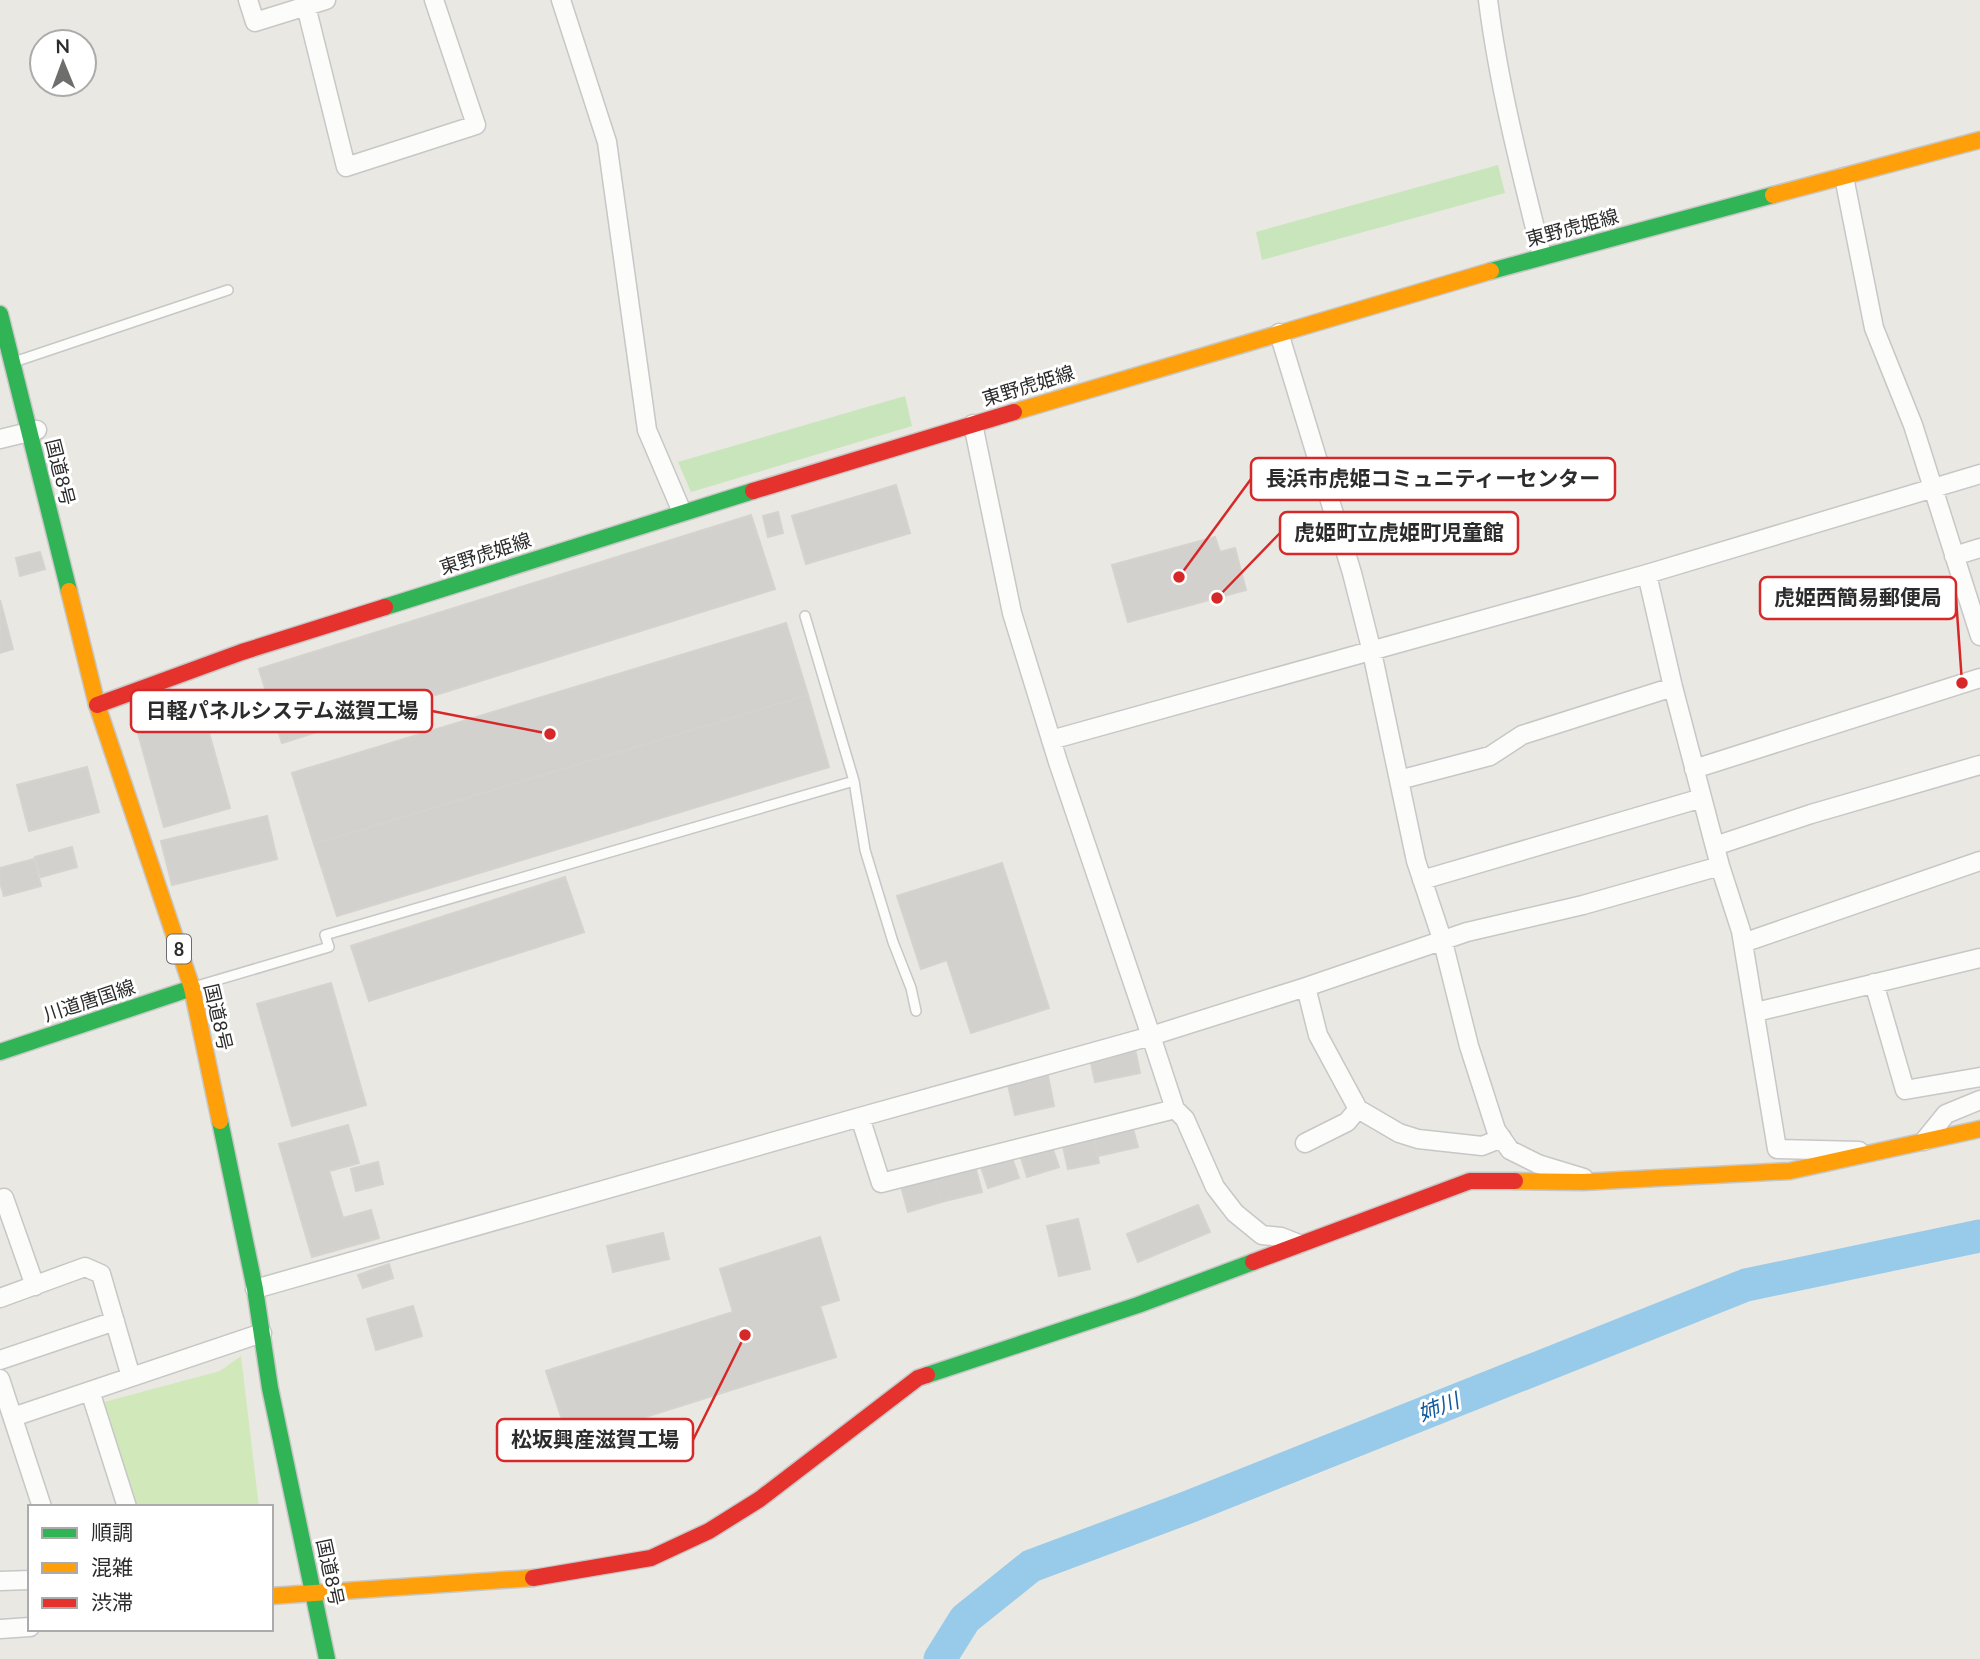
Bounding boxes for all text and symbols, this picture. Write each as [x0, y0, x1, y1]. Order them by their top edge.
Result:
north arrow [28, 28, 98, 98]
text: N [55, 34, 70, 57]
street label: 東野虎姫線 [1523, 204, 1621, 250]
street label: 東野虎姫線 [979, 360, 1077, 410]
street label: 国道8号 [42, 436, 80, 508]
callout: 長浜市虎姫コミュニティーセンター [1251, 458, 1615, 500]
text: 長浜市虎姫コミュニティーセンター [1266, 465, 1600, 490]
callout: 虎姫町立虎姫町児童館 [1280, 512, 1518, 554]
text: 虎姫町立虎姫町児童館 [1294, 519, 1504, 544]
street label: 東野虎姫線 [436, 527, 534, 579]
callout: 虎姫西簡易郵便局 [1760, 577, 1956, 619]
text: 虎姫西簡易郵便局 [1774, 584, 1942, 609]
callout: 日軽パネルシステム滋賀工場 [131, 690, 432, 732]
text: 日軽パネルシステム滋賀工場 [146, 697, 418, 722]
road number: 8 [167, 934, 191, 964]
street label: 川道唐国線 [40, 974, 138, 1026]
street label: 国道8号 [200, 981, 238, 1053]
water label: 姉川 [1414, 1386, 1464, 1425]
callout: 松坂興産滋賀工場 [497, 1419, 693, 1461]
text: 松坂興産滋賀工場 [511, 1426, 679, 1451]
legend [28, 1505, 273, 1631]
text: 順調 [91, 1519, 133, 1544]
street label: 国道8号 [313, 1536, 349, 1608]
text: 混雑 [91, 1554, 133, 1579]
text: 渋滞 [91, 1589, 133, 1614]

